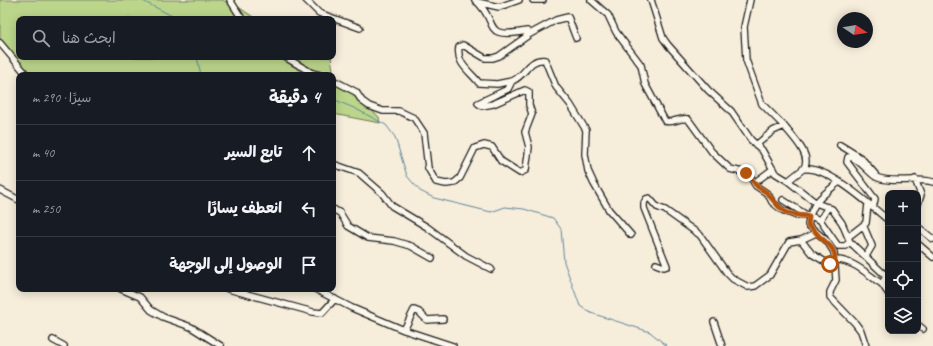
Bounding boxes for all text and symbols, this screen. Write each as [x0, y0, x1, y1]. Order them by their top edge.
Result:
north arrow [837, 12, 873, 48]
search box [16, 16, 336, 60]
icon: search [30, 27, 52, 49]
text: ابحث هنا [62, 29, 116, 48]
text: 4 دقيقة [269, 87, 320, 108]
text: سيرًا · 290 m [32, 90, 91, 106]
icon: ahead [298, 142, 320, 164]
text: تابع السير [225, 143, 282, 162]
text: 40 m [32, 145, 54, 161]
route end [737, 164, 755, 182]
map controls [885, 190, 921, 334]
button: + [885, 190, 921, 226]
icon: left [298, 198, 320, 220]
text: انعطف يسارًا [207, 199, 282, 218]
text: 250 m [32, 201, 60, 217]
button: − [885, 226, 921, 262]
icon: arrive [298, 254, 320, 276]
text: الوصول إلى الوجهة [169, 255, 282, 274]
route start [821, 255, 839, 273]
button: locate [885, 262, 921, 298]
button: layers [885, 298, 921, 334]

